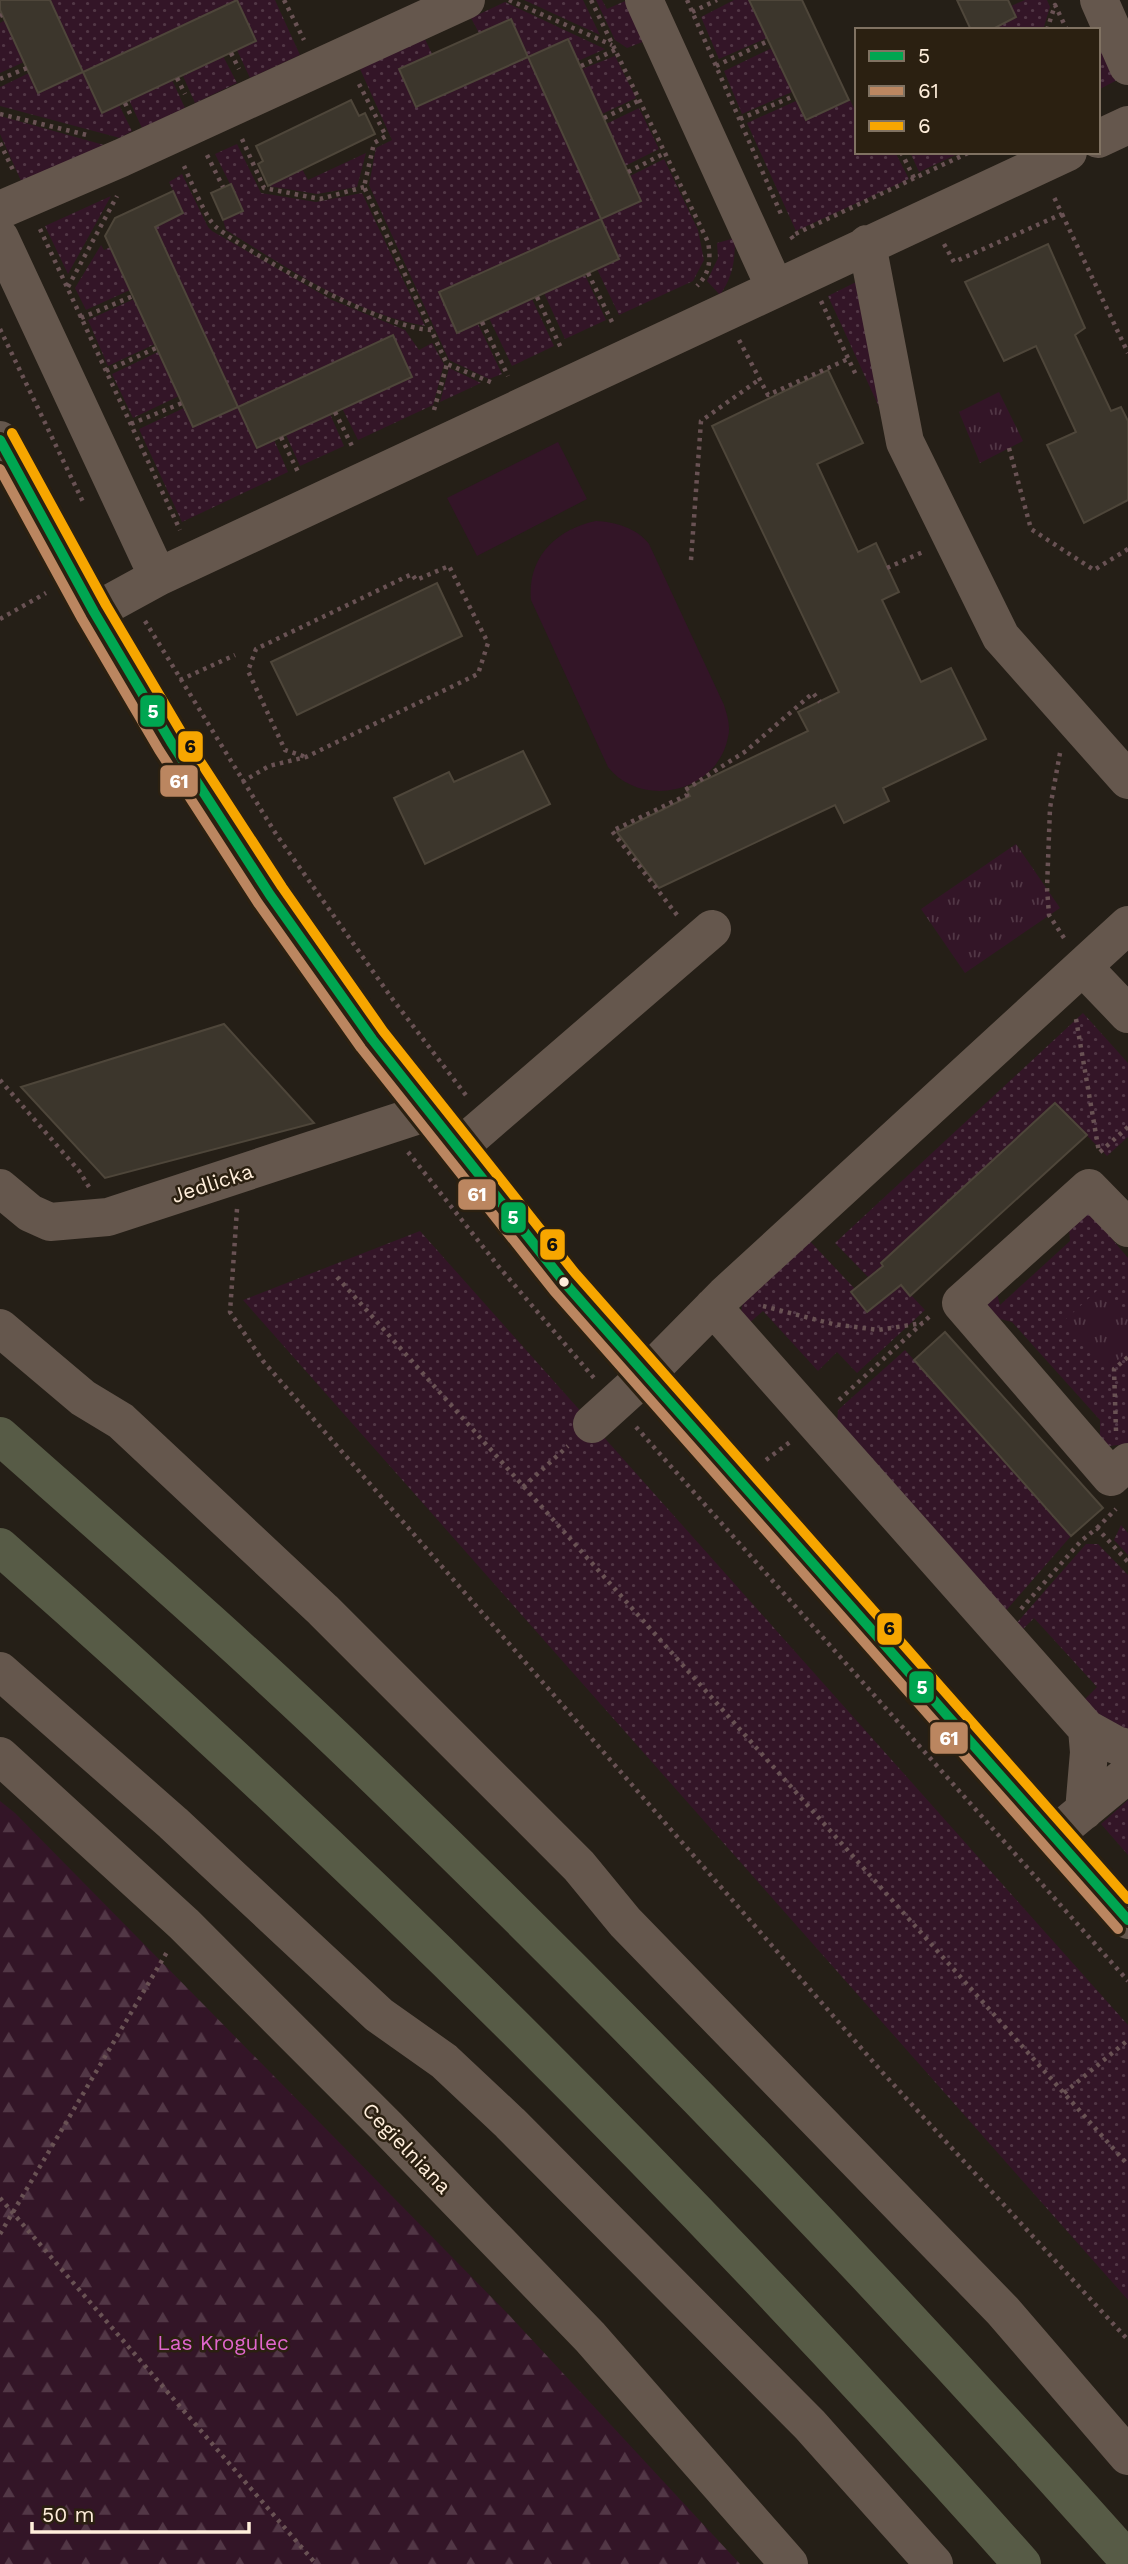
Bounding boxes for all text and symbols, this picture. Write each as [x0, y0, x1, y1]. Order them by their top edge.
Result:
legend [855, 28, 1100, 154]
text: 5 [918, 43, 930, 68]
text: 61 [918, 78, 939, 103]
text: 6 [918, 113, 931, 138]
line badge: 5 [139, 694, 166, 728]
text: 5 [147, 700, 159, 723]
line badge: 6 [177, 730, 204, 763]
text: 6 [184, 735, 196, 758]
line badge: 61 [159, 764, 199, 798]
text: 61 [169, 770, 189, 793]
street label: Jedlicka [168, 1158, 256, 1208]
line badge: 61 [457, 1178, 497, 1211]
text: 61 [467, 1183, 487, 1206]
line badge: 5 [500, 1201, 527, 1234]
text: 5 [507, 1206, 519, 1229]
line badge: 6 [539, 1228, 566, 1261]
text: 6 [546, 1233, 558, 1256]
unlabelled marker [557, 1275, 571, 1289]
line badge: 6 [876, 1612, 903, 1646]
text: 6 [883, 1617, 895, 1640]
line badge: 5 [908, 1670, 935, 1704]
text: 5 [916, 1676, 928, 1699]
line badge: 61 [929, 1721, 969, 1755]
text: 61 [939, 1727, 959, 1750]
street label: Cegielniana [357, 2097, 457, 2199]
park label: Las Krogulec [157, 2330, 289, 2355]
scale bar [32, 2490, 248, 2534]
text: 50 m [42, 2502, 94, 2527]

